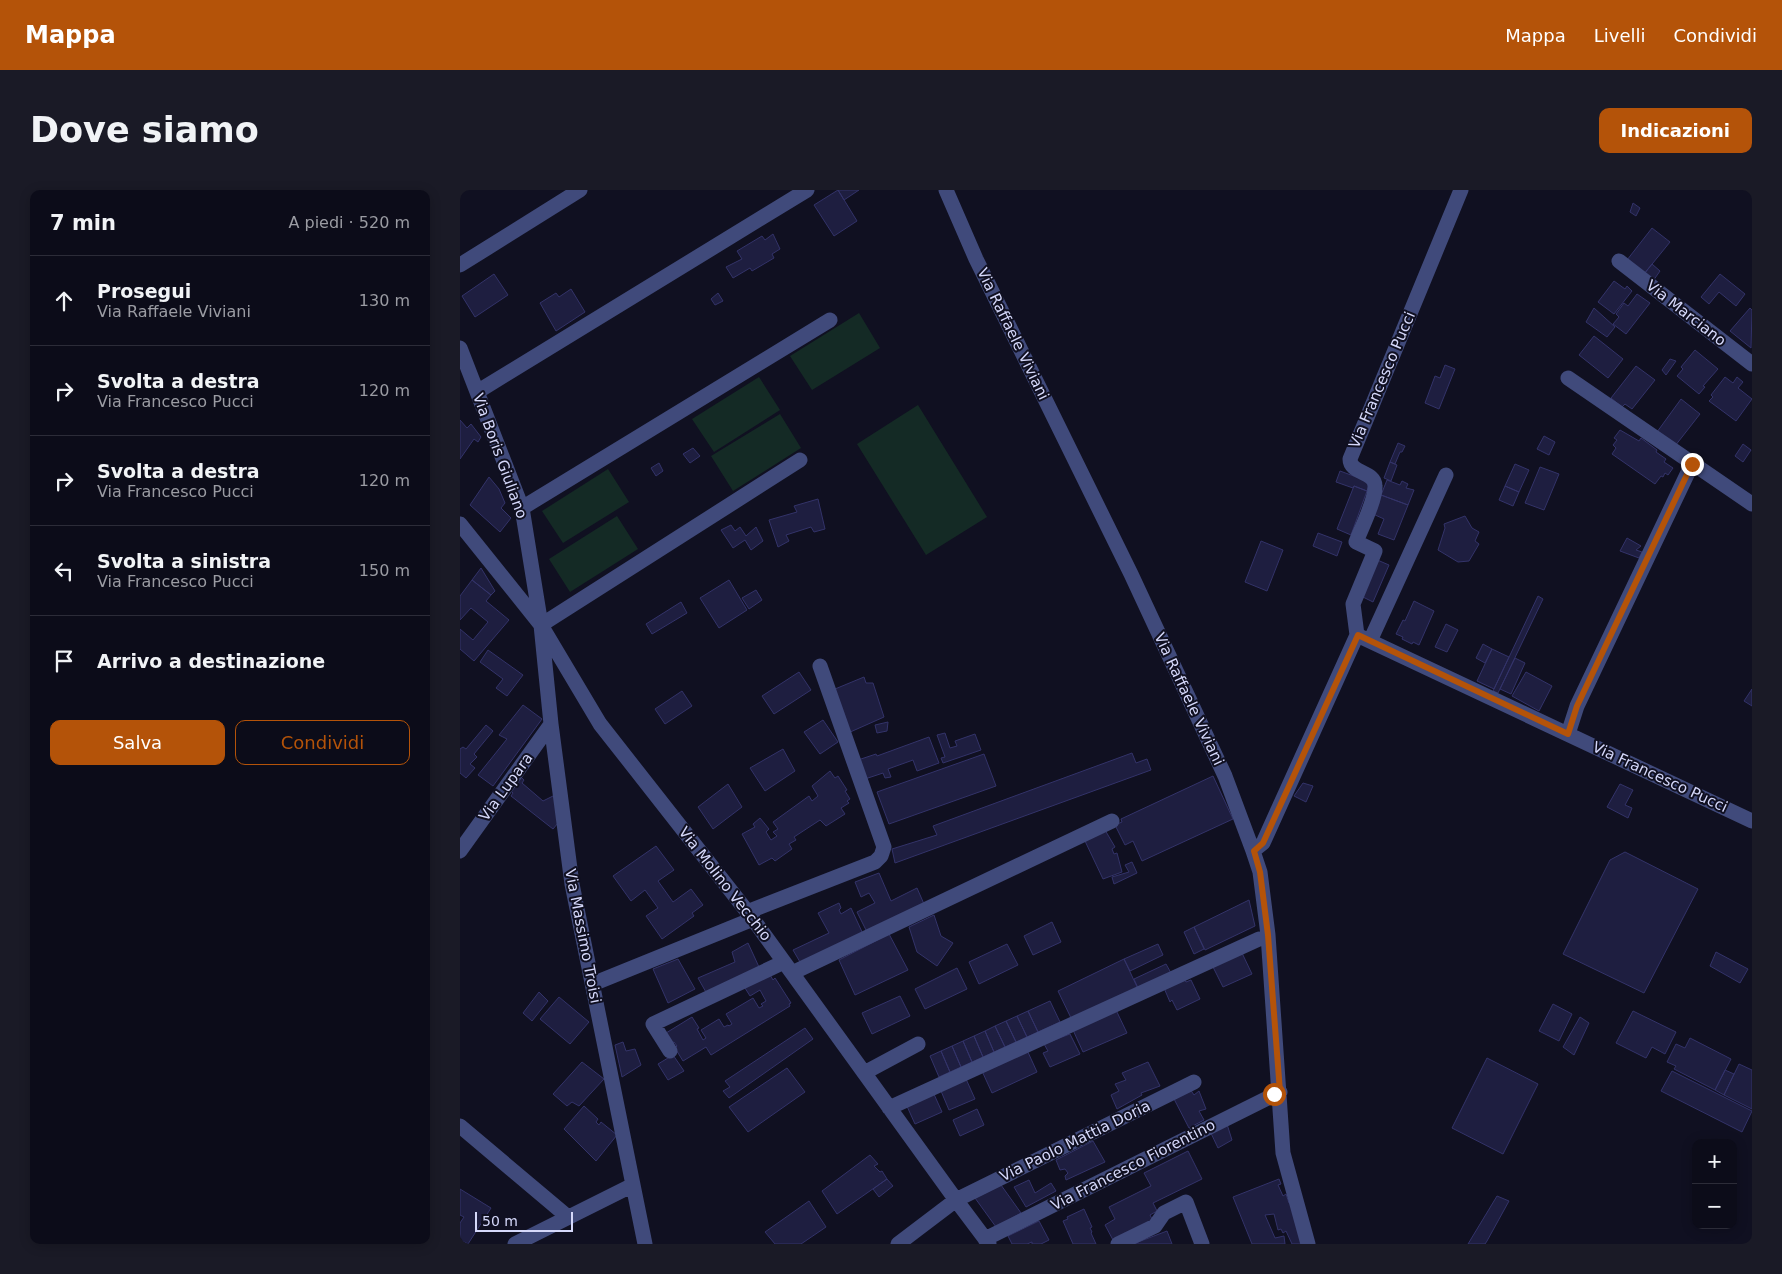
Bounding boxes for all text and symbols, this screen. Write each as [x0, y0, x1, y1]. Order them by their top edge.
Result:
text: Mappa [25, 21, 116, 49]
text: Mappa [1505, 25, 1566, 46]
text: Livelli [1594, 25, 1646, 46]
text: Condividi [1674, 25, 1757, 46]
button: Indicazioni [1599, 108, 1752, 153]
text: Dove siamo [30, 110, 259, 150]
text: 7 min [50, 211, 116, 235]
text: A piedi · 520 m [288, 213, 410, 232]
street label: Via Raffaele Viviani [973, 265, 1053, 403]
street label: Via Marciano [1643, 276, 1729, 350]
text: Prosegui [97, 280, 191, 302]
icon: ahead [50, 287, 78, 315]
text: 130 m [359, 291, 410, 310]
text: Via Raffaele Viviani [97, 302, 251, 321]
street label: Via Francesco Pucci [1345, 309, 1419, 451]
text: Svolta a destra [97, 370, 260, 392]
icon: right [50, 377, 78, 405]
text: 120 m [359, 381, 410, 400]
street label: Via Boris Giuliano [469, 391, 531, 521]
text: Via Francesco Pucci [97, 392, 254, 411]
route end [1681, 453, 1704, 476]
text: Svolta a destra [97, 460, 260, 482]
icon: right [50, 467, 78, 495]
text: 120 m [359, 471, 410, 490]
text: Via Francesco Pucci [97, 482, 254, 501]
text: Svolta a sinistra [97, 550, 271, 572]
icon: left [50, 557, 78, 585]
text: 150 m [359, 561, 410, 580]
text: Via Francesco Pucci [97, 572, 254, 591]
street label: Via Raffaele Viviani [1150, 630, 1228, 768]
icon: arrive [50, 647, 78, 675]
text: Arrivo a destinazione [97, 650, 325, 672]
button: Salva [50, 720, 225, 765]
button: Condividi [235, 720, 410, 765]
street label: Via Francesco Pucci [1590, 738, 1730, 816]
street label: Via Lupara [475, 749, 537, 825]
street label: Via Molino Vecchio [675, 823, 775, 945]
street label: Via Massimo Troisi [561, 867, 605, 1005]
route start [1263, 1083, 1286, 1106]
street label: Via Paolo Mattia Doria [997, 1097, 1153, 1185]
street label: Via Francesco Fiorentino [1048, 1116, 1218, 1214]
map controls [1692, 1139, 1737, 1229]
button: + [1692, 1139, 1737, 1184]
button: − [1692, 1184, 1737, 1229]
scale bar [475, 1209, 572, 1232]
text: 50 m [482, 1213, 518, 1229]

